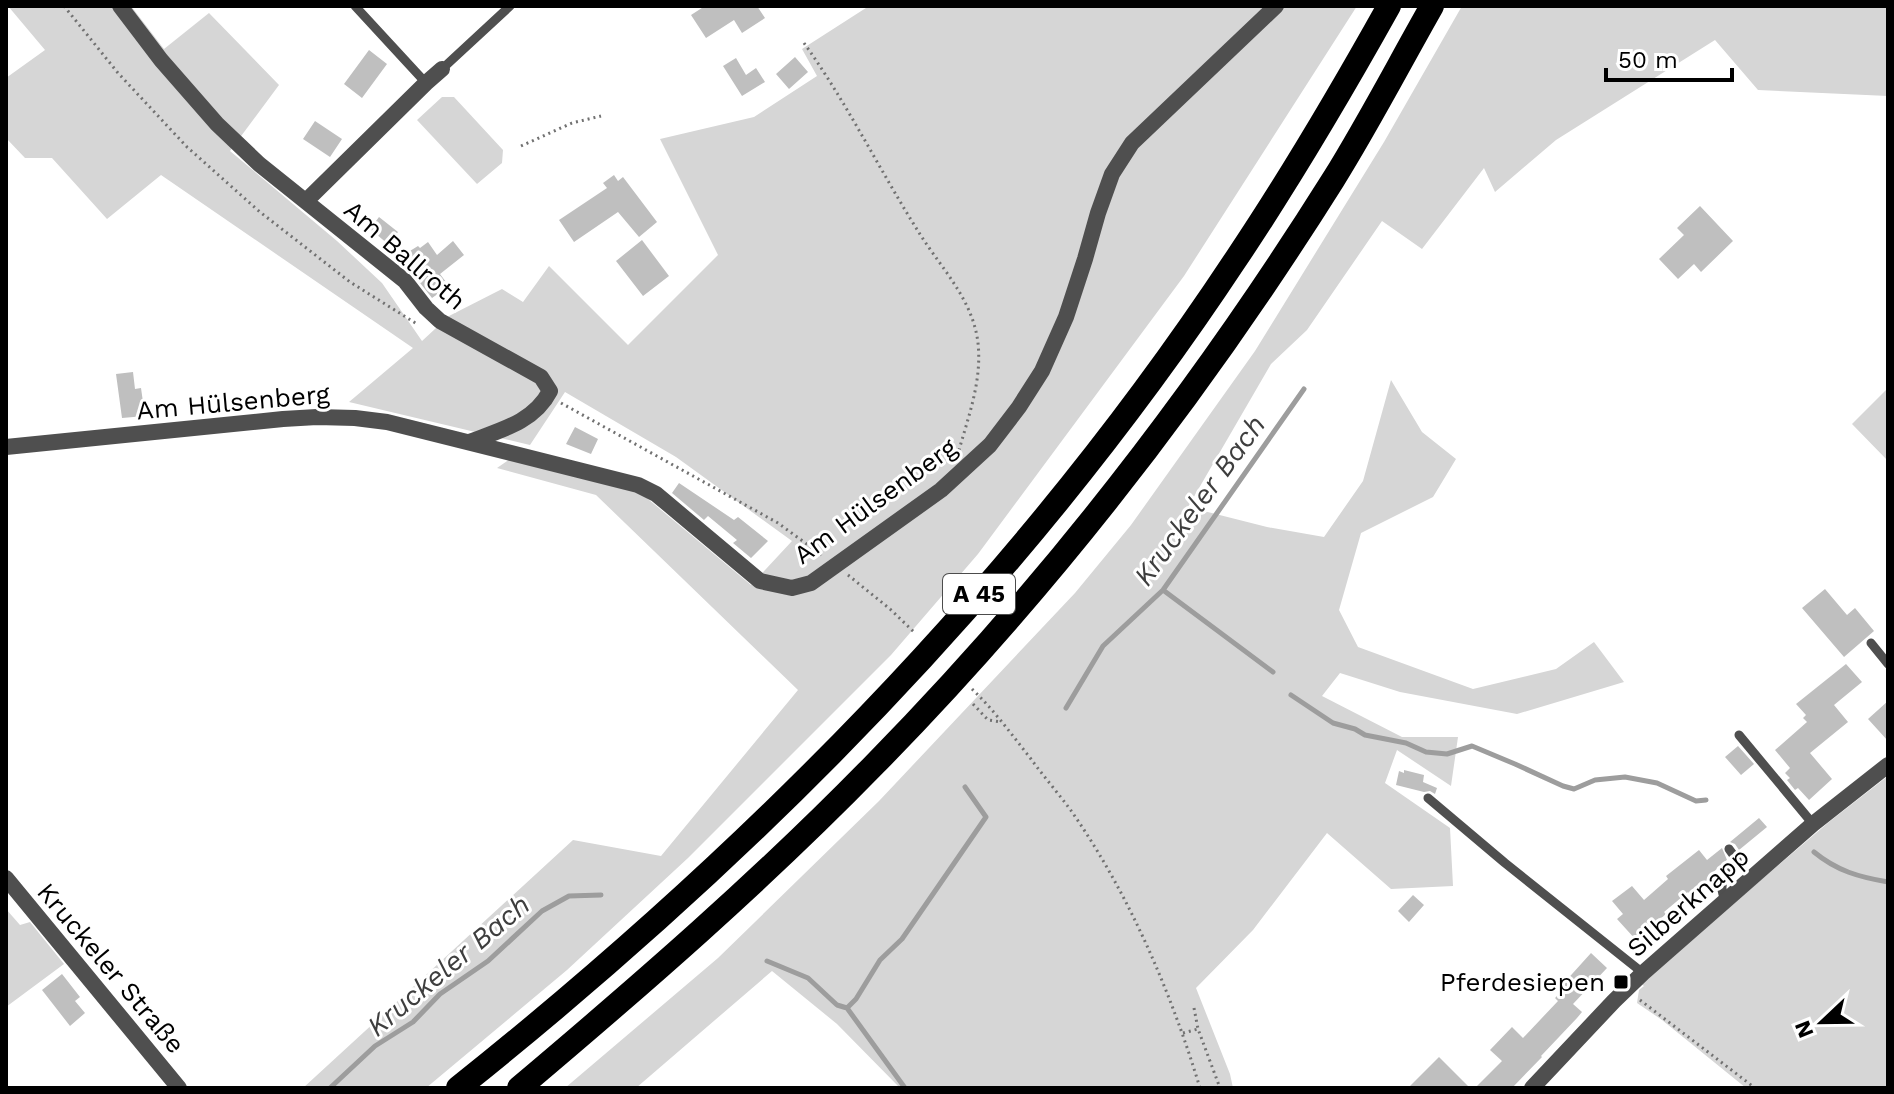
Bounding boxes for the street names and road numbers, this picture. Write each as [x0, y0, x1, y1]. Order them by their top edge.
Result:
street label: Am Ballroth [338, 194, 472, 316]
street label: Am Hülsenberg [135, 379, 331, 425]
street label: Am Hülsenberg [788, 432, 962, 570]
road number: A 45 [943, 574, 1015, 614]
street label: Silberknapp [1621, 841, 1755, 963]
street label: Kruckeler Straße [31, 877, 191, 1059]

